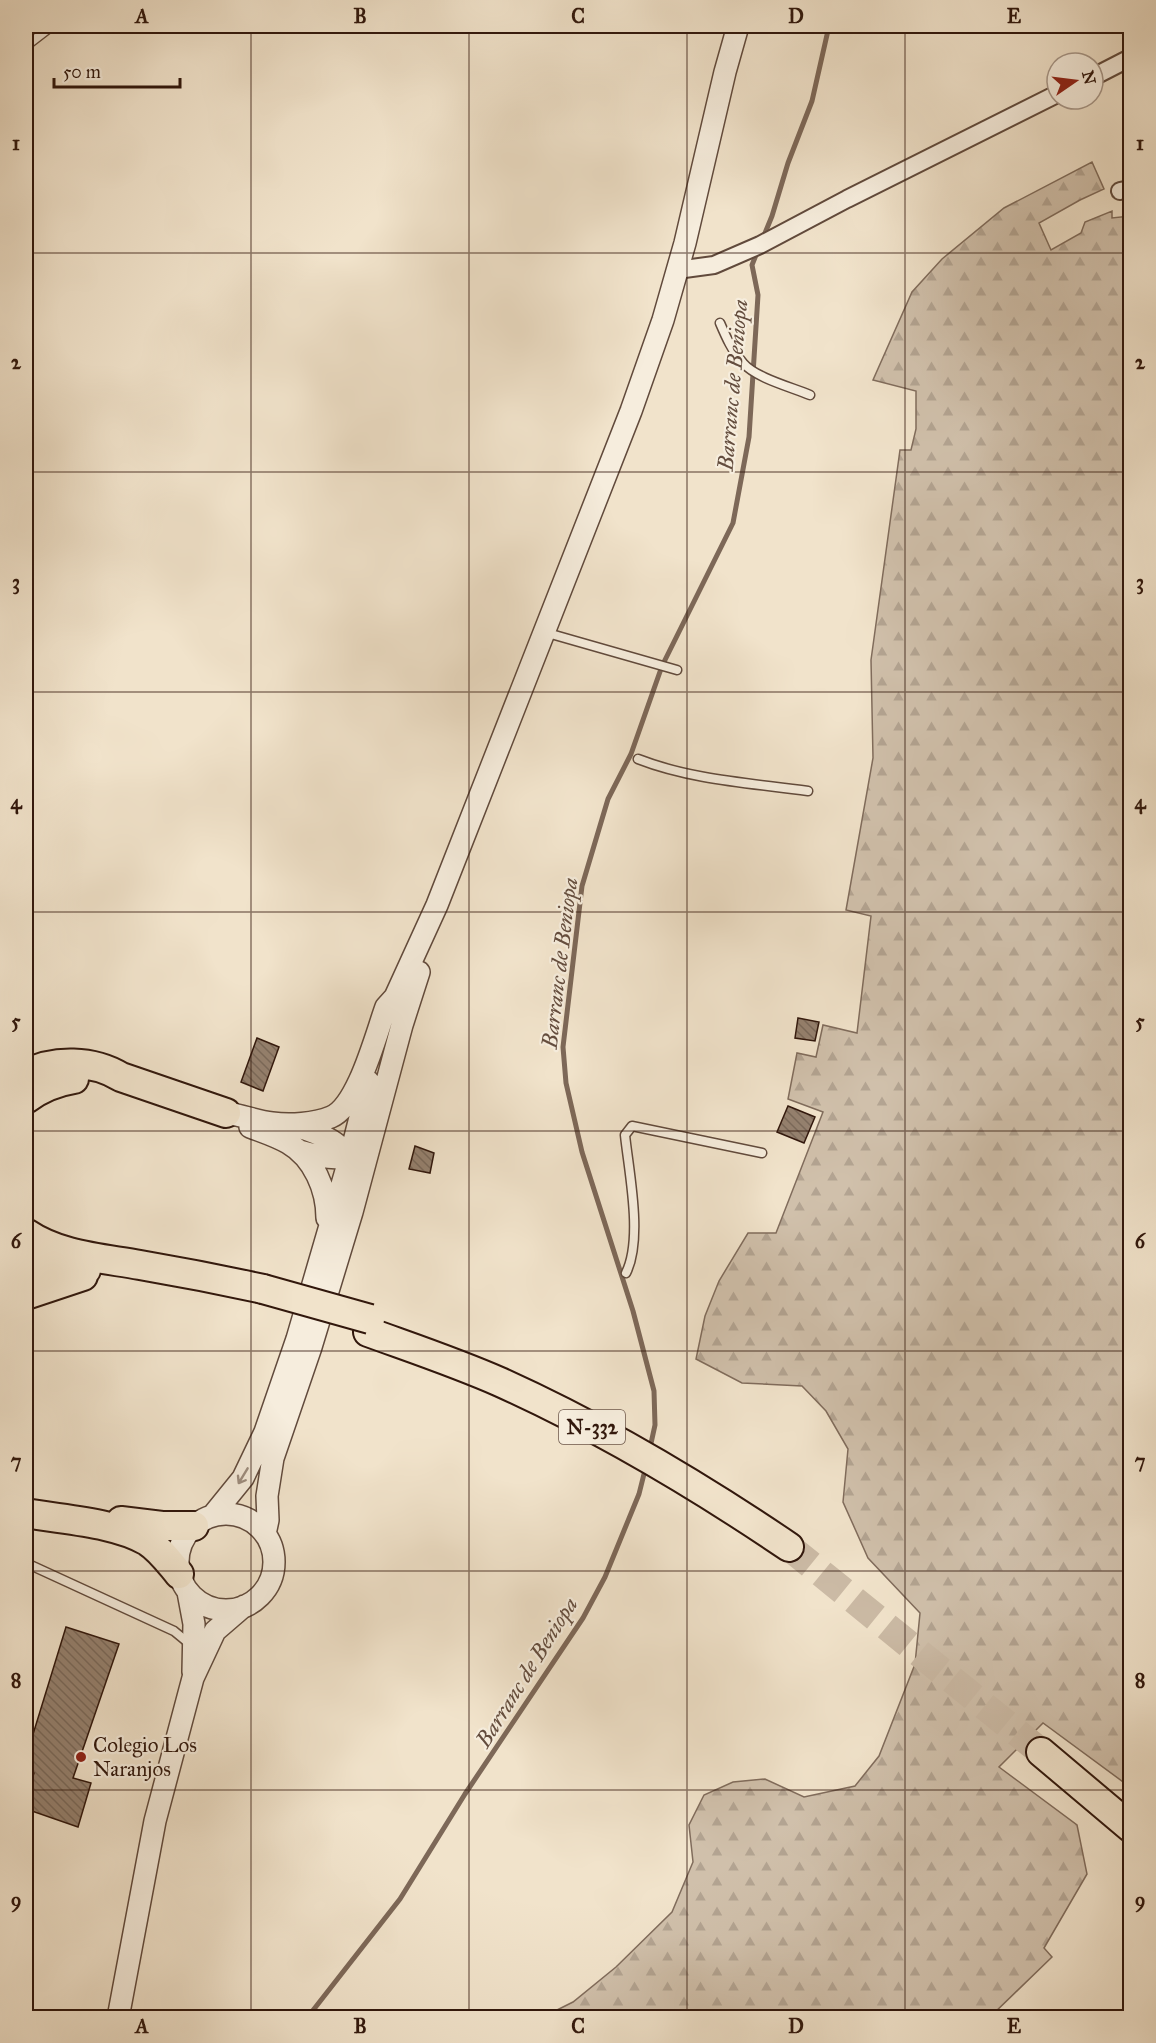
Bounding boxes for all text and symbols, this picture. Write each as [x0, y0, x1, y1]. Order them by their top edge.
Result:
text: A [133, 4, 149, 28]
text: B [353, 4, 367, 28]
text: C [571, 4, 585, 28]
text: D [788, 4, 804, 28]
text: E [1007, 4, 1022, 28]
scale bar [54, 51, 180, 89]
north arrow [1045, 51, 1105, 111]
text: 50 m [63, 61, 101, 83]
text: N [1078, 69, 1100, 87]
text: 1 [12, 131, 20, 155]
text: 1 [1136, 131, 1144, 155]
water label: Barranc de Beniopa [711, 298, 753, 473]
text: 2 [11, 350, 22, 374]
text: 2 [1135, 350, 1146, 374]
text: 3 [12, 570, 20, 595]
text: 3 [1136, 570, 1144, 595]
text: 4 [10, 790, 22, 815]
text: 4 [1134, 790, 1146, 815]
water label: Barranc de Beniopa [536, 876, 583, 1051]
text: 5 [11, 1009, 21, 1033]
text: 5 [1135, 1009, 1145, 1033]
text: 6 [11, 1229, 23, 1253]
text: 6 [1135, 1229, 1147, 1253]
road number: N-332 [559, 1410, 625, 1444]
text: 7 [11, 1449, 22, 1473]
text: 7 [1135, 1449, 1146, 1473]
one-way arrow [236, 1467, 248, 1484]
water label: Barranc de Beniopa [469, 1592, 583, 1753]
text: 8 [11, 1668, 21, 1692]
text: 8 [1135, 1668, 1145, 1692]
place label: Colegio Los Naranjos [93, 1732, 197, 1782]
marker: Colegio Los Naranjos [74, 1750, 88, 1764]
text: 9 [11, 1888, 21, 1913]
text: 9 [1135, 1888, 1145, 1913]
text: A [133, 2014, 149, 2038]
text: B [353, 2014, 367, 2038]
text: C [571, 2014, 585, 2038]
text: D [788, 2014, 804, 2038]
text: E [1007, 2014, 1022, 2038]

